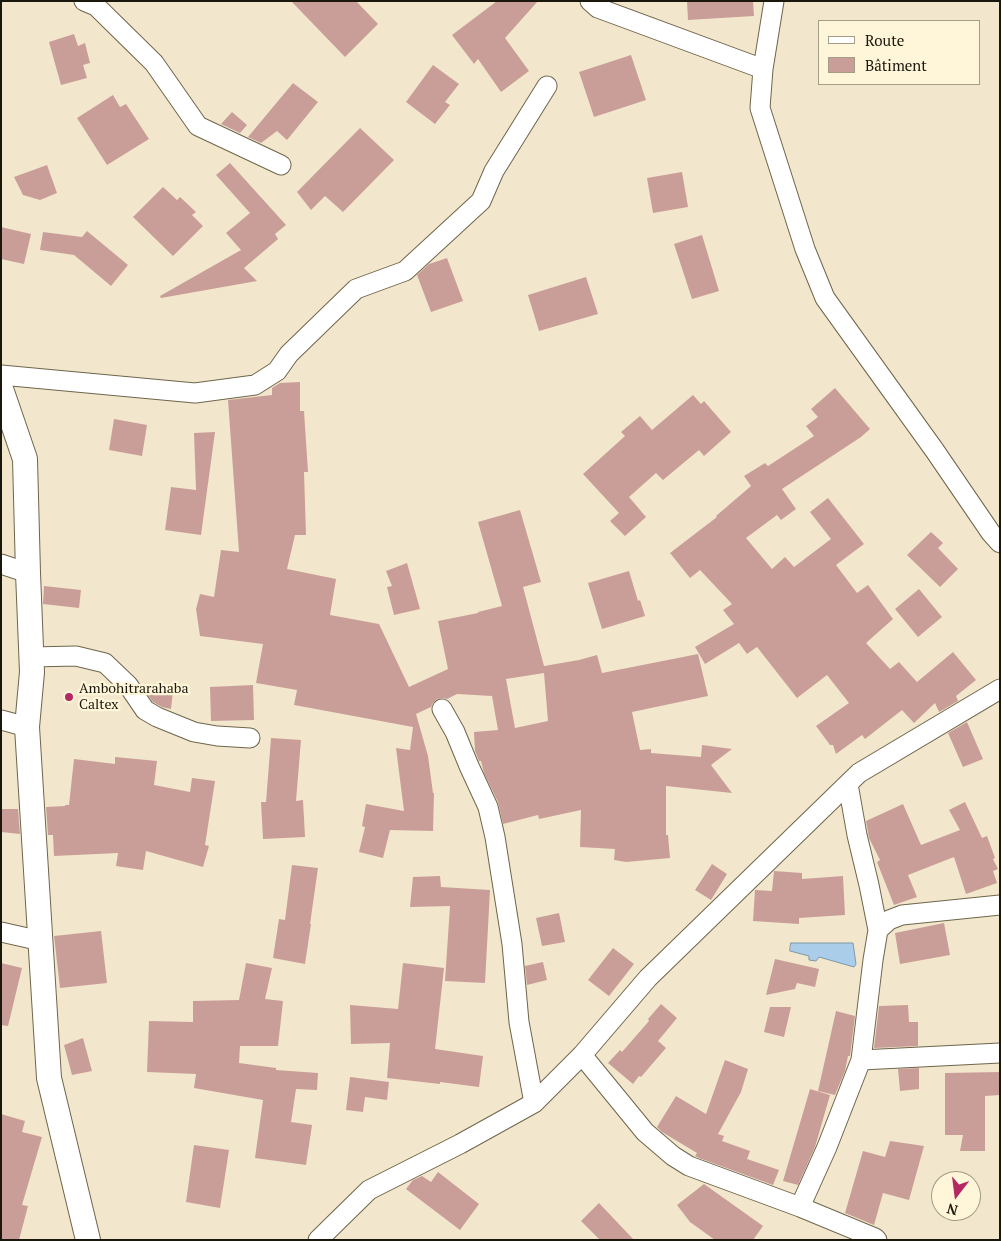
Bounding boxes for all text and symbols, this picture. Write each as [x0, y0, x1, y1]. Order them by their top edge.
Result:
legend [818, 20, 981, 85]
text: Route [865, 30, 904, 50]
text: Bâtiment [865, 55, 927, 75]
place label: Ambohitrarahaba Caltex [79, 681, 189, 714]
marker: Ambohitrarahaba Caltex [63, 691, 75, 703]
north arrow [931, 1171, 981, 1221]
text: N [945, 1199, 960, 1221]

